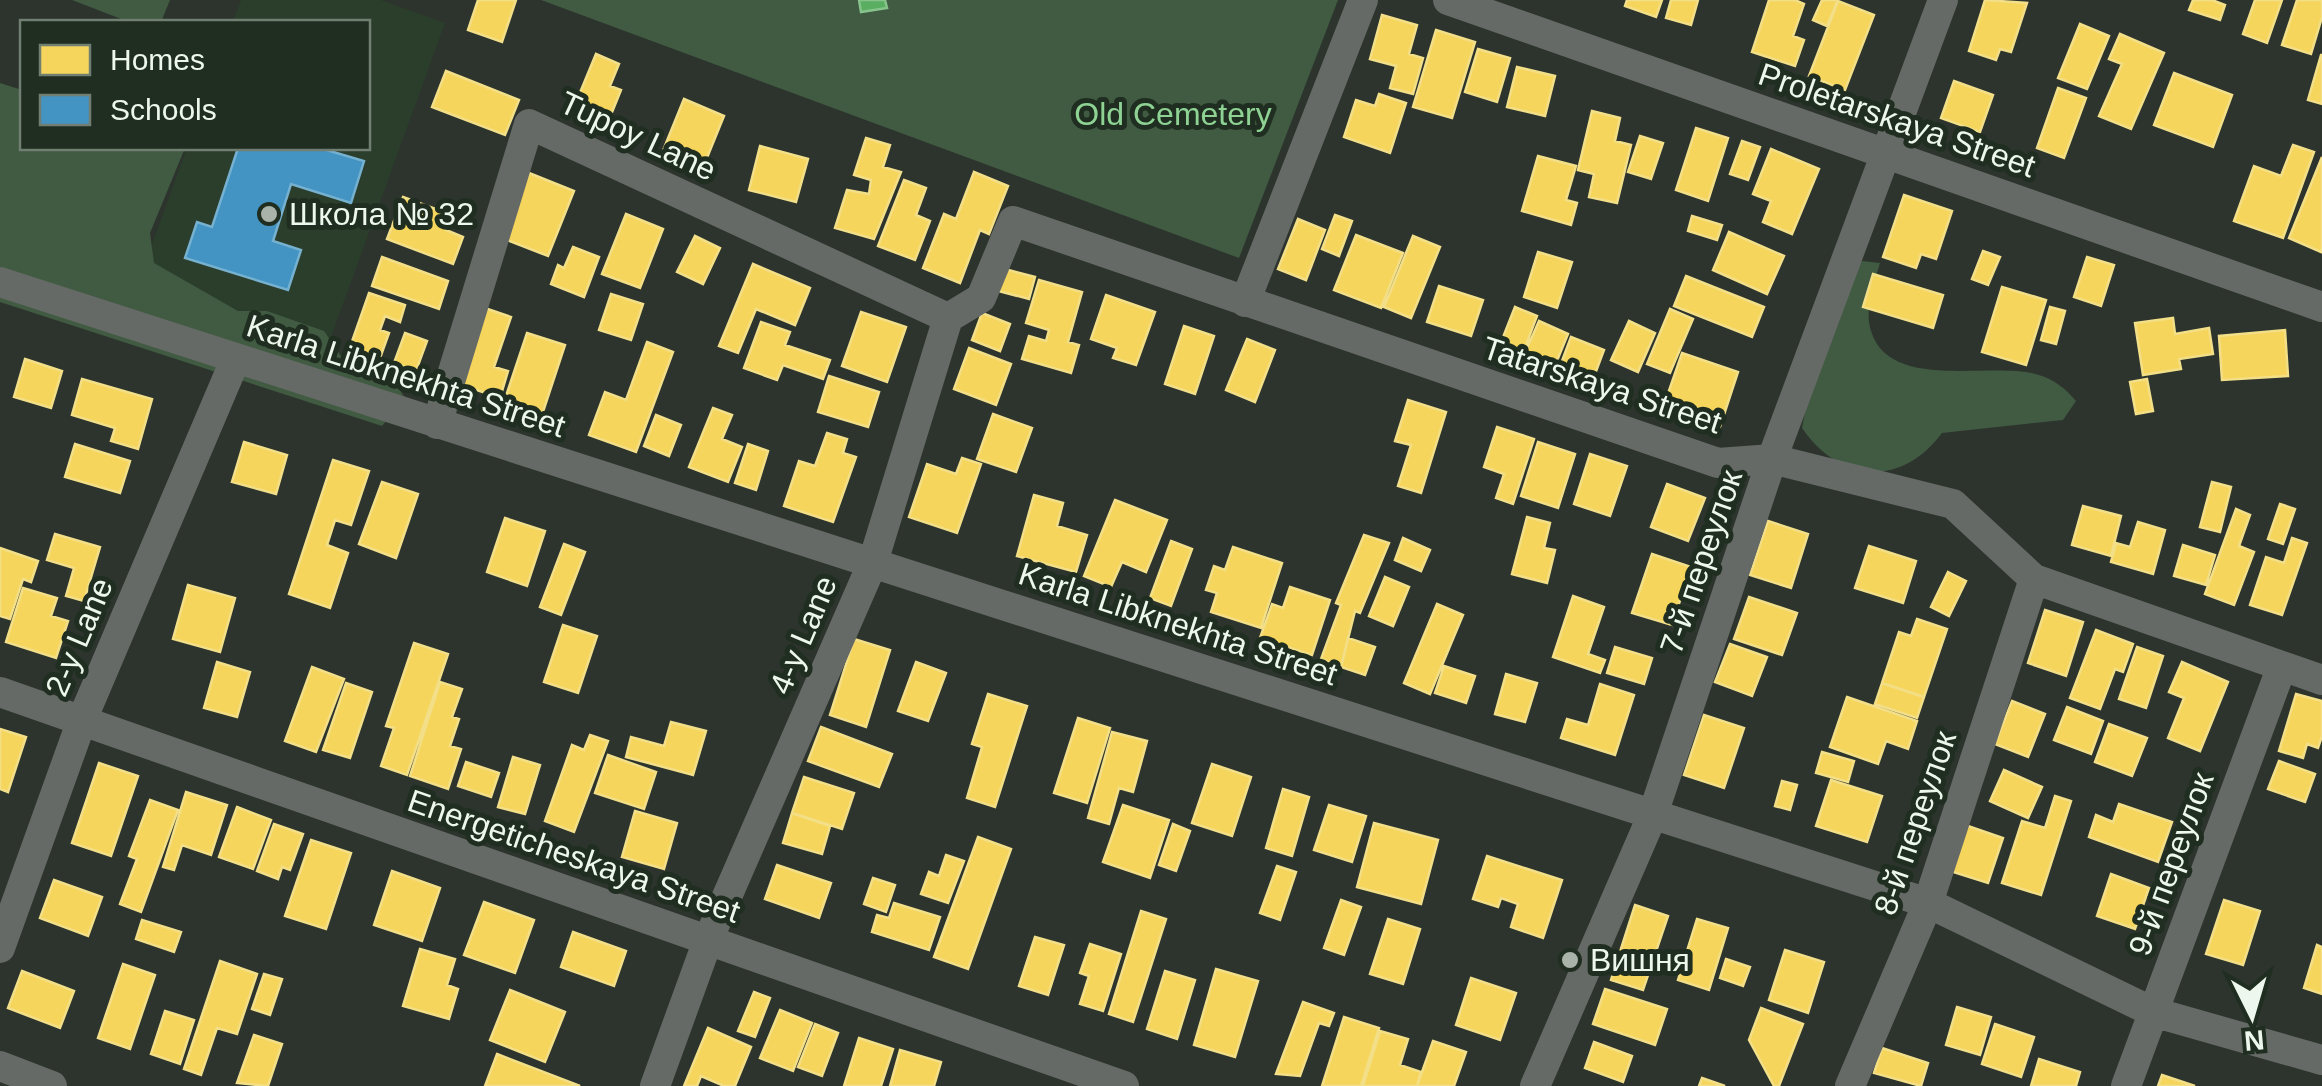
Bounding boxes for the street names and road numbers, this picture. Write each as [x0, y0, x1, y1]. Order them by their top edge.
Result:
street label: Proletarskaya Street [1754, 56, 2040, 184]
street label: Tupoy Lane [554, 84, 722, 188]
street label: Karla Libknekhta Street [242, 307, 570, 445]
street label: Tatarskaya Street [1478, 329, 1726, 441]
street label: 7-й переулок [1653, 465, 1750, 658]
street label: Karla Libknekhta Street [1014, 555, 1342, 693]
street label: 4-y Lane [762, 571, 844, 699]
street label: 2-y Lane [38, 573, 120, 701]
street label: 8-й переулок [1867, 726, 1964, 919]
street label: 9-й переулок [2121, 767, 2221, 960]
street label: Energeticheskaya Street [403, 782, 745, 930]

